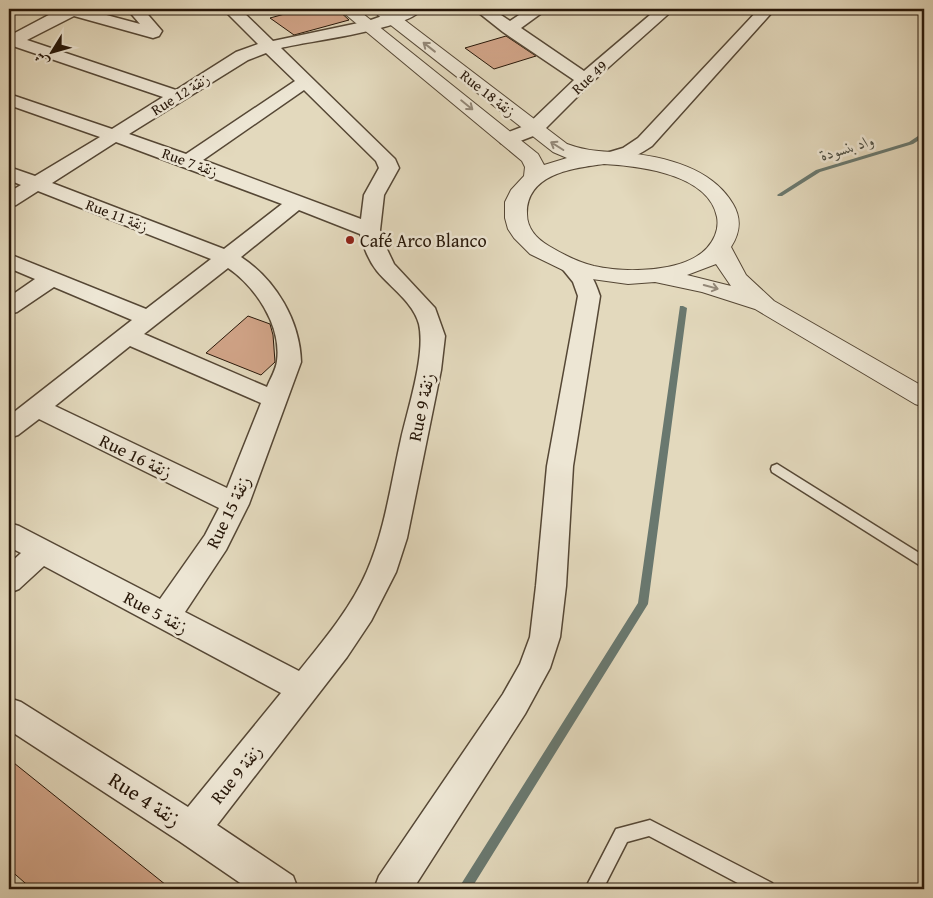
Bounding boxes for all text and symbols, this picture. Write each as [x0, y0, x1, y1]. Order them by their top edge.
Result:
north arrow [28, 28, 78, 78]
one-way arrow [423, 41, 436, 52]
text: ش [29, 48, 54, 71]
street label: Rue 49 [567, 55, 611, 99]
street label: Rue 18 زنقة [456, 65, 520, 121]
street label: Rue 12 زنقة [147, 68, 213, 120]
one-way arrow [460, 100, 473, 111]
water label: واد بنسودة [816, 127, 877, 167]
one-way arrow [551, 140, 565, 150]
street label: Rue 7 زنقة [159, 142, 221, 182]
street label: Rue 11 زنقة [83, 194, 151, 236]
place label: Café Arco Blanco [360, 227, 487, 254]
marker: Café Arco Blanco [344, 234, 356, 246]
one-way arrow [703, 283, 719, 293]
street label: Rue 9 زنقة [401, 370, 441, 444]
street label: Rue 16 زنقة [95, 427, 177, 485]
street label: Rue 15 زنقة [199, 471, 257, 553]
street label: Rue 5 زنقة [119, 584, 193, 640]
street label: Rue 9 زنقة [204, 739, 268, 809]
street label: Rue 4 زنقة [103, 764, 187, 834]

